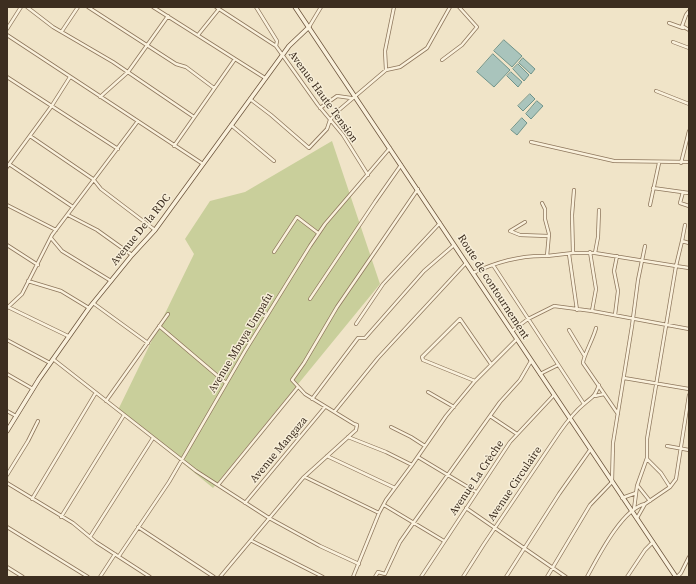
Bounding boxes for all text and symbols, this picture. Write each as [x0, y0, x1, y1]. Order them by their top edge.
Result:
street label: Avenue Haute Tension [285, 49, 361, 145]
street label: Avenue De la RDC [108, 192, 174, 268]
street label: Route de contournement [454, 232, 532, 342]
street label: Avenue Mbuya Umpafu [206, 291, 276, 395]
street label: Avenue Mangaza [247, 414, 311, 486]
street label: Avenue La Crèche [447, 438, 507, 518]
street label: Avenue Circulaire [485, 444, 545, 524]

